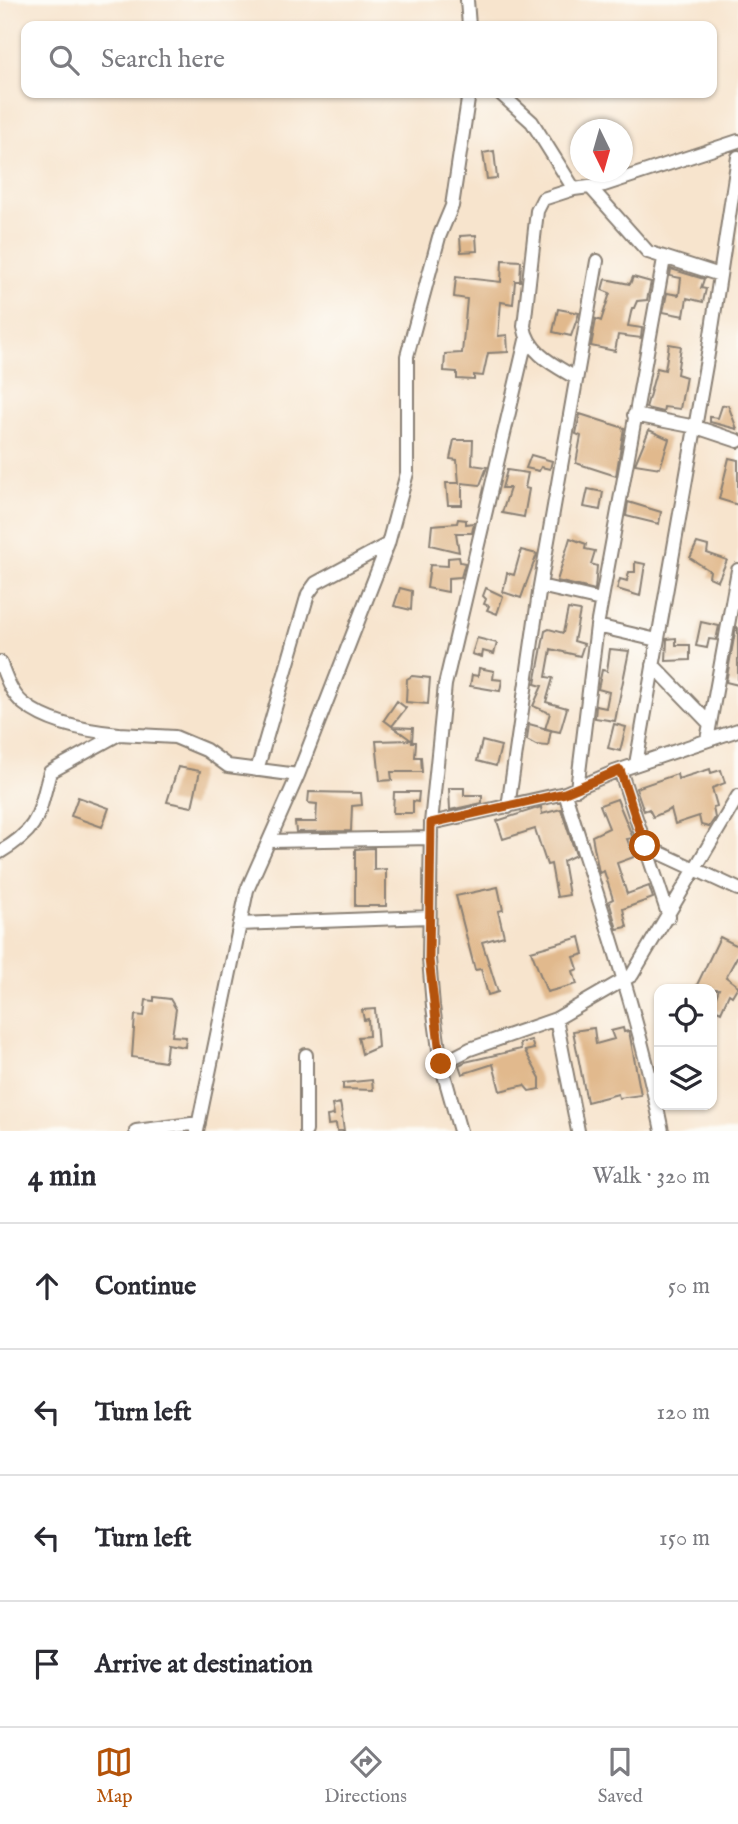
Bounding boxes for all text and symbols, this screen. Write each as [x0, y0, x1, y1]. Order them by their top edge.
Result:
search box [21, 21, 717, 98]
icon: search [45, 41, 83, 79]
text: Search here [101, 43, 225, 76]
north arrow [570, 119, 633, 182]
route start [629, 830, 660, 861]
map controls [654, 984, 717, 1110]
button: locate [654, 984, 717, 1047]
button: layers [654, 1047, 717, 1110]
route end [425, 1048, 456, 1079]
text: 4 min [28, 1158, 96, 1196]
text: Walk · 320 m [592, 1162, 710, 1191]
icon: ahead [28, 1267, 66, 1305]
text: Continue [95, 1270, 196, 1303]
text: 50 m [668, 1272, 710, 1301]
icon: left [28, 1393, 66, 1431]
text: Turn left [95, 1396, 192, 1429]
text: 120 m [657, 1398, 710, 1427]
icon: left [28, 1519, 66, 1557]
text: Turn left [95, 1522, 192, 1555]
text: 150 m [659, 1524, 710, 1553]
icon: arrive [28, 1645, 66, 1683]
text: Arrive at destination [95, 1648, 313, 1681]
tab: Map [95, 1743, 133, 1809]
tab: Directions [324, 1743, 407, 1809]
tab: Saved [598, 1743, 643, 1809]

